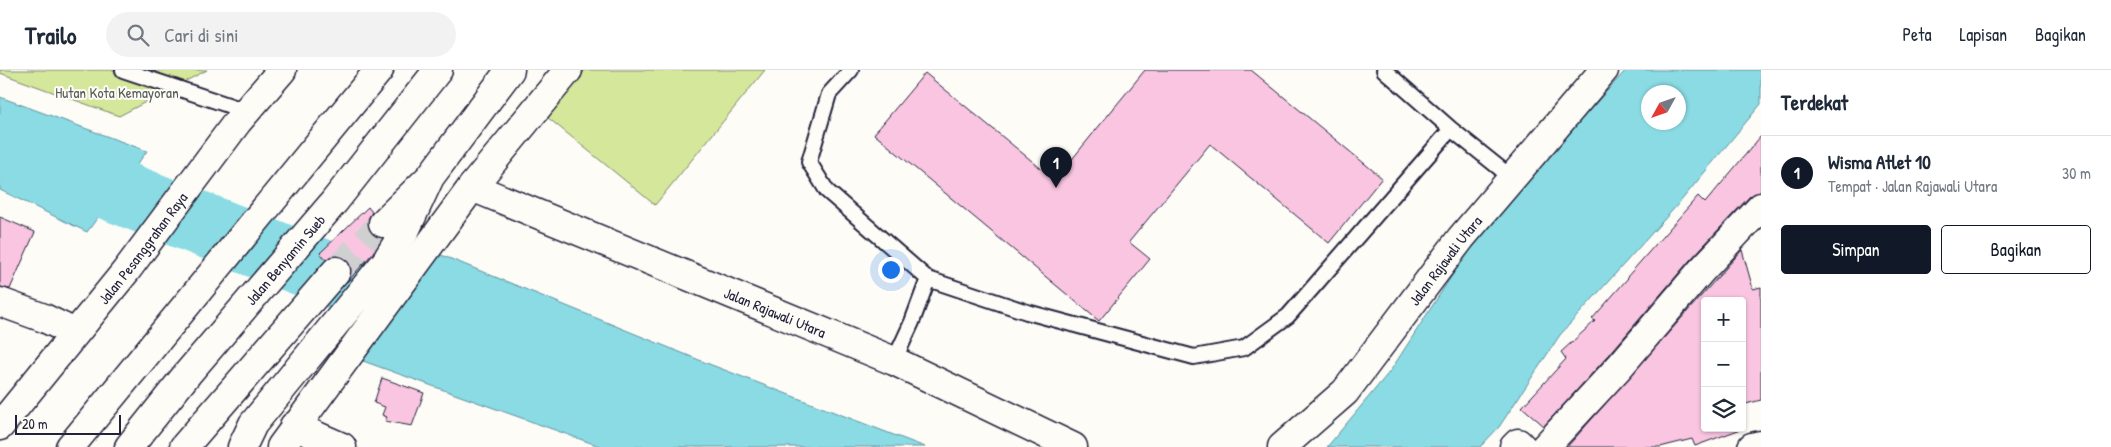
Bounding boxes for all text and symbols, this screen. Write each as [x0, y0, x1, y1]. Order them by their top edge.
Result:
search box [106, 12, 456, 57]
text: Trailo [25, 19, 76, 51]
icon: search [124, 21, 152, 49]
text: Cari di sini [164, 22, 239, 48]
text: Peta [1902, 22, 1931, 47]
text: Lapisan [1959, 22, 2007, 47]
text: Bagikan [2035, 22, 2086, 47]
park label: Hutan Kota Kemayoran [55, 82, 179, 103]
north arrow [1641, 85, 1686, 130]
text: Terdekat [1781, 88, 1848, 117]
pin: 1 [1040, 147, 1072, 188]
text: Wisma Atlet 10 [1828, 149, 1931, 175]
text: 1 [1794, 162, 1800, 184]
text: 30 m [2062, 162, 2091, 184]
text: Tempat · Jalan Rajawali Utara [1828, 175, 1997, 197]
street label: Jalan Pesanggrahan Raya [93, 188, 192, 308]
street label: Jalan Benyamin Sueb [240, 210, 330, 309]
street label: Jalan Rajawali Utara [1404, 211, 1486, 310]
button: Simpan [1781, 225, 1931, 274]
button: Bagikan [1941, 225, 2091, 274]
your location [878, 257, 904, 283]
street label: Jalan Rajawali Utara [721, 282, 829, 342]
map controls [1701, 297, 1746, 432]
button: + [1701, 297, 1746, 342]
button: − [1701, 342, 1746, 387]
button: layers [1701, 387, 1746, 432]
scale bar [15, 412, 121, 435]
text: 20 m [22, 414, 48, 433]

